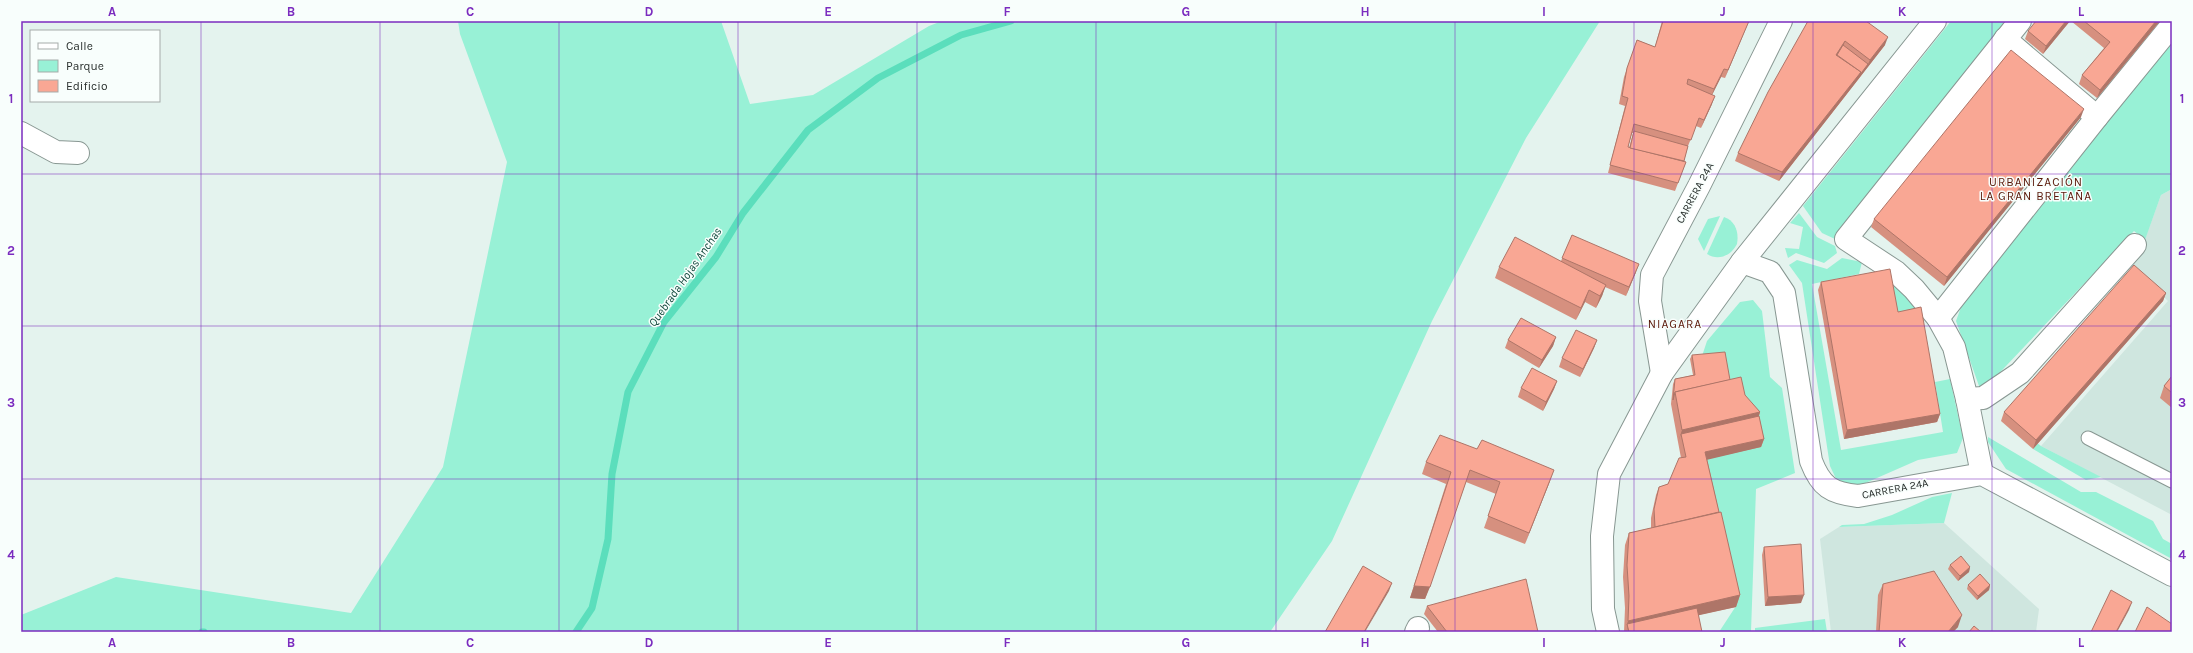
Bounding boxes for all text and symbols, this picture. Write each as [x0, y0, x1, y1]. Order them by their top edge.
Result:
text: A [108, 4, 116, 19]
text: B [287, 4, 295, 19]
text: C [466, 4, 474, 19]
text: D [645, 4, 654, 19]
text: E [824, 4, 832, 19]
text: F [1003, 4, 1011, 19]
text: G [1182, 4, 1190, 19]
text: H [1360, 4, 1370, 19]
text: I [1542, 4, 1546, 19]
text: J [1720, 4, 1726, 19]
text: K [1898, 4, 1907, 19]
text: L [2078, 4, 2085, 19]
legend [30, 30, 160, 102]
text: Calle [66, 39, 93, 53]
text: Parque [66, 59, 104, 73]
text: Edificio [66, 79, 107, 93]
text: 1 [9, 91, 13, 106]
text: 1 [2180, 91, 2184, 106]
street label: CARRERA 24A [1673, 160, 1717, 226]
district label: URBANIZACIÓN LA GRAN BRETAÑA [1980, 174, 2092, 203]
water label: Quebrada Hojas Anchas [645, 224, 725, 329]
text: 2 [7, 243, 15, 258]
text: 2 [2178, 243, 2186, 258]
district label: NIAGARA [1648, 317, 1702, 331]
text: 3 [7, 395, 15, 410]
text: 3 [2178, 395, 2186, 410]
street label: CARRERA 24A [1861, 476, 1930, 502]
text: 4 [7, 547, 15, 562]
text: 4 [2178, 547, 2186, 562]
text: A [108, 635, 116, 650]
text: B [287, 635, 295, 650]
text: C [466, 635, 474, 650]
text: D [645, 635, 654, 650]
text: E [824, 635, 832, 650]
text: F [1003, 635, 1011, 650]
text: G [1182, 635, 1190, 650]
text: H [1360, 635, 1370, 650]
text: I [1542, 635, 1546, 650]
text: J [1720, 635, 1726, 650]
text: K [1898, 635, 1907, 650]
text: L [2078, 635, 2085, 650]

